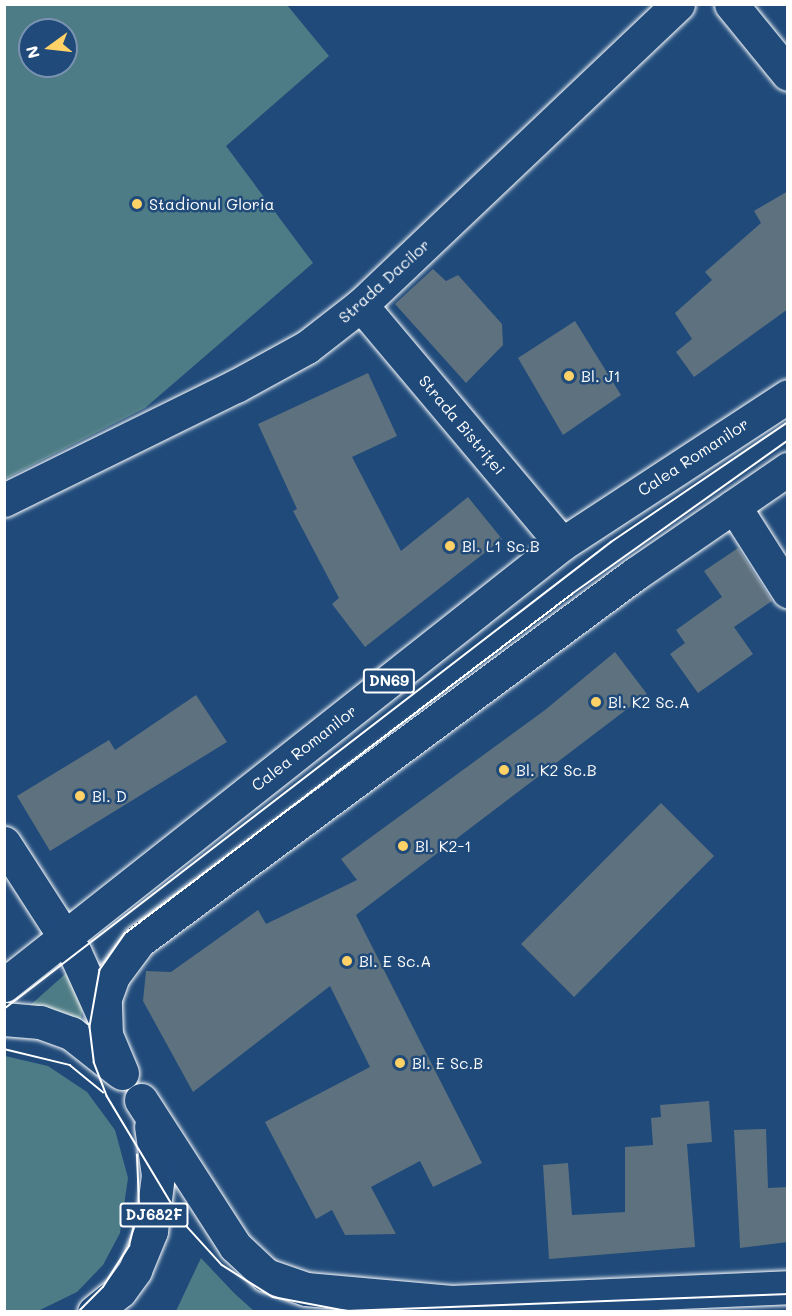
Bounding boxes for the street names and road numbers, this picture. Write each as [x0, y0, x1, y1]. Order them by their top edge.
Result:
street label: Strada Dacilor [334, 235, 434, 327]
street label: Strada Bistriței [415, 371, 509, 479]
street label: Calea Romanilor [634, 414, 752, 500]
road number: DN69 [362, 669, 416, 693]
street label: Calea Romanilor [248, 701, 360, 795]
road number: DJ682F [118, 1203, 190, 1227]

